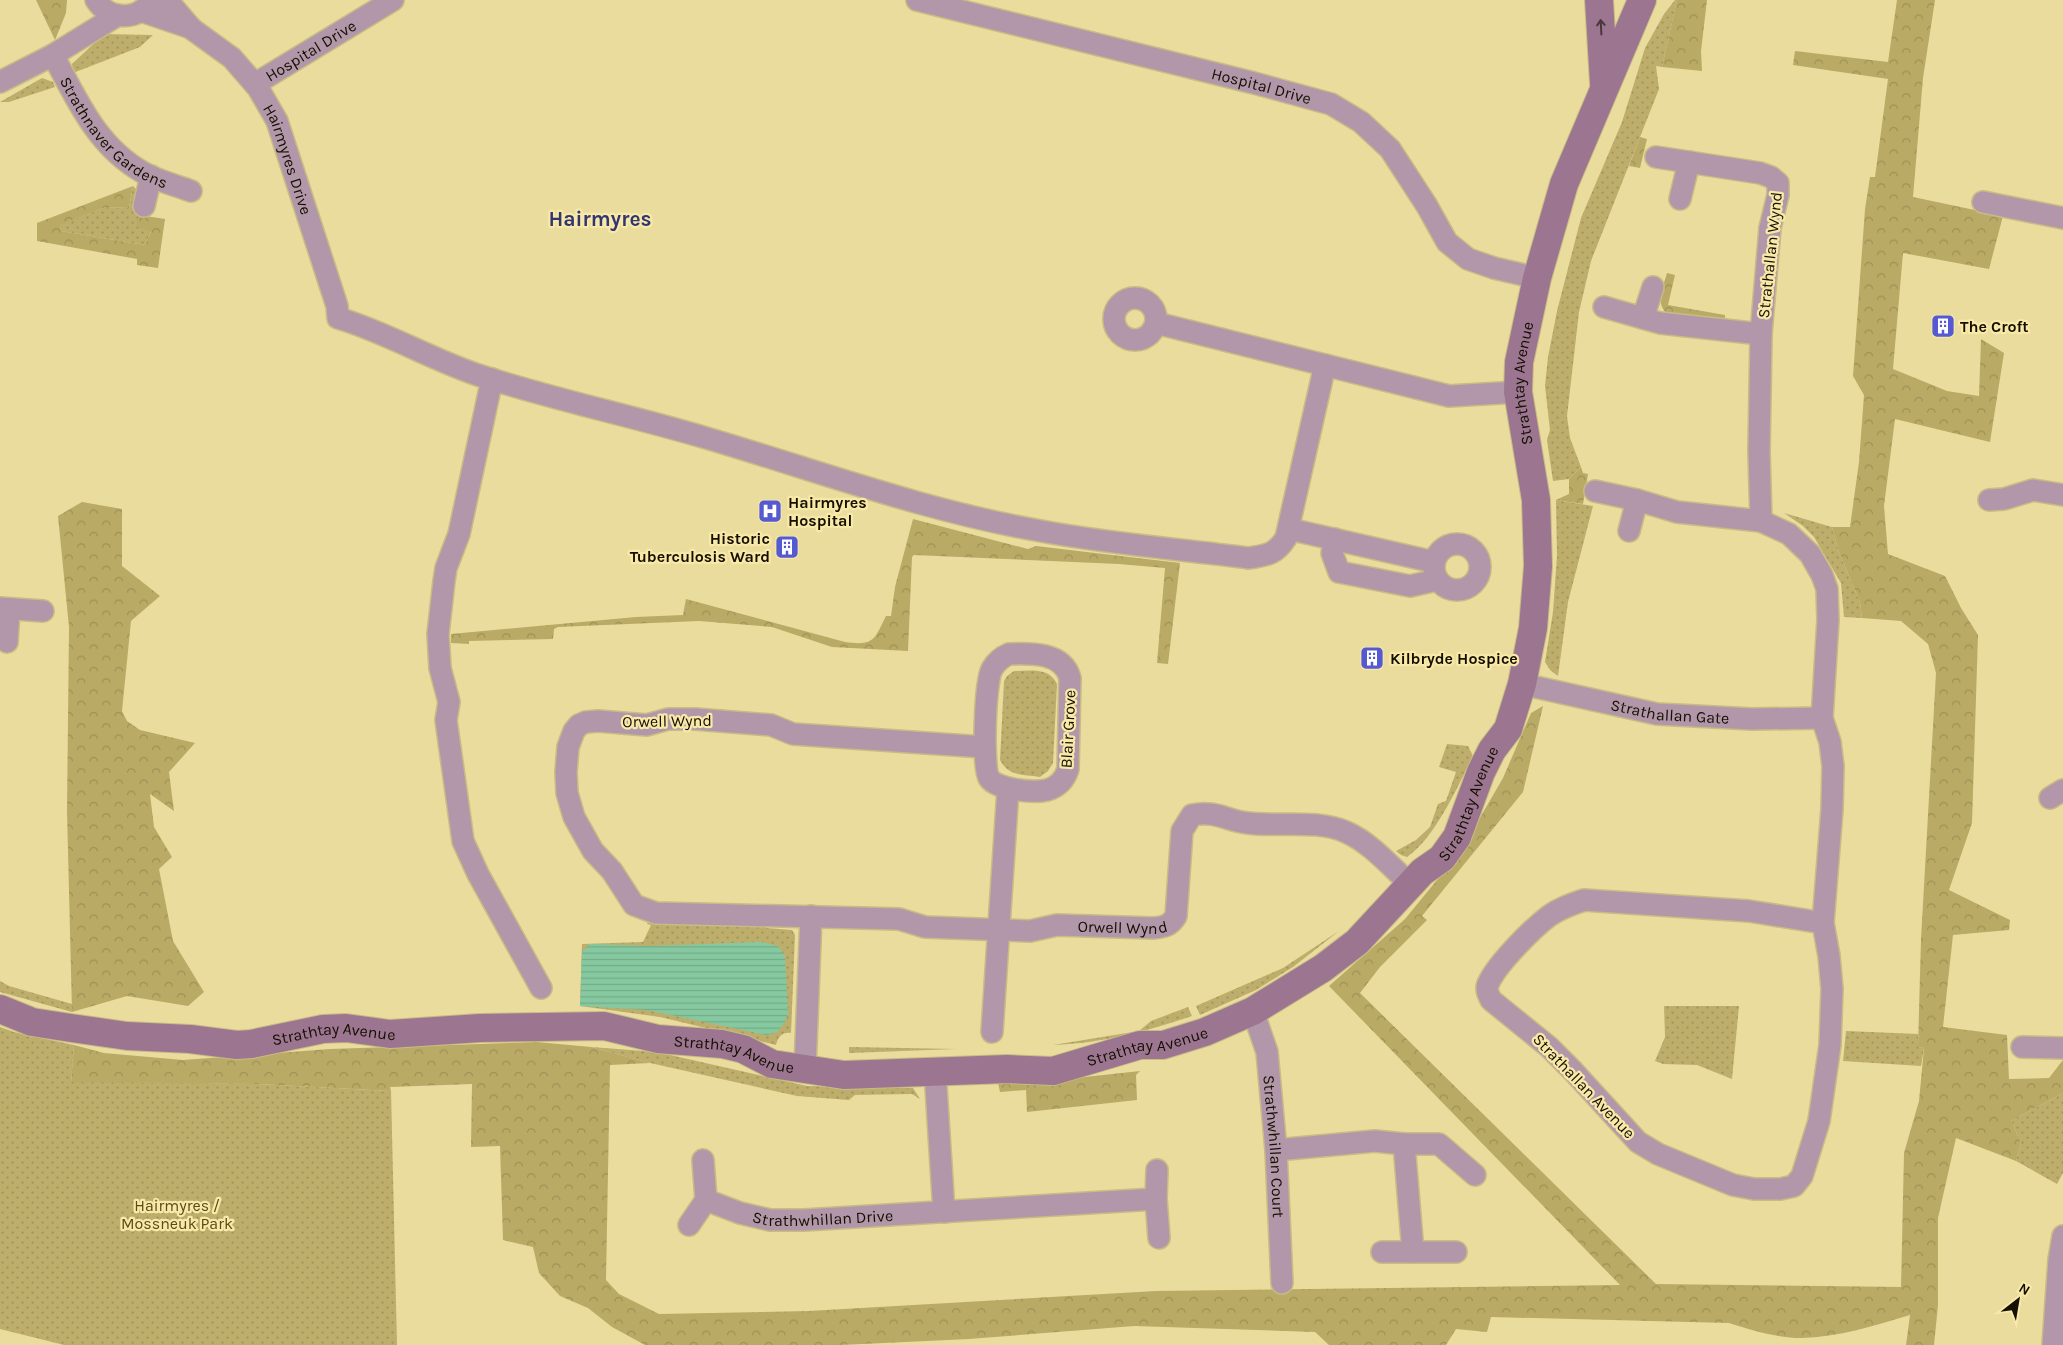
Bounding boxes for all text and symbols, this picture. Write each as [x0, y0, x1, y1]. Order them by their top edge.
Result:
street label: Hospital Drive [262, 15, 359, 85]
one-way arrow [1596, 19, 1605, 35]
street label: Hospital Drive [1210, 63, 1314, 108]
street label: Strathnaver Gardens [56, 73, 170, 192]
street label: Hairmyres Drive [260, 100, 316, 217]
street label: Strathallan Wynd [1754, 191, 1786, 319]
district label: Hairmyres [548, 207, 652, 231]
building icon: The Croft [1930, 313, 1956, 339]
place label: The Croft [1960, 317, 2029, 336]
street label: Strathtay Avenue [1508, 320, 1537, 447]
place label: Hairmyres Hospital [788, 493, 867, 530]
hospital icon: Hairmyres Hospital [757, 498, 783, 524]
place label: Historic Tuberculosis Ward [630, 529, 770, 566]
building icon: Historic Tuberculosis Ward [774, 534, 800, 560]
building icon: Kilbryde Hospice [1359, 645, 1385, 671]
place label: Kilbryde Hospice [1390, 649, 1518, 668]
street label: Blair Grove [1056, 689, 1080, 769]
street label: Strathallan Gate [1609, 695, 1730, 727]
street label: Orwell Wynd [622, 711, 712, 731]
street label: Strathtay Avenue [1433, 743, 1502, 865]
street label: Orwell Wynd [1077, 916, 1169, 938]
street label: Strathtay Avenue [270, 1018, 396, 1049]
street label: Strathtay Avenue [1084, 1022, 1210, 1070]
street label: Strathallan Avenue [1529, 1030, 1639, 1142]
street label: Strathtay Avenue [673, 1031, 795, 1077]
street label: Strathwhillan Court [1260, 1074, 1289, 1218]
park label: Hairmyres / Mossneuk Park [121, 1196, 233, 1233]
street label: Strathwhillan Drive [751, 1205, 894, 1230]
north arrow [1993, 1275, 2043, 1325]
text: N [2016, 1279, 2033, 1299]

